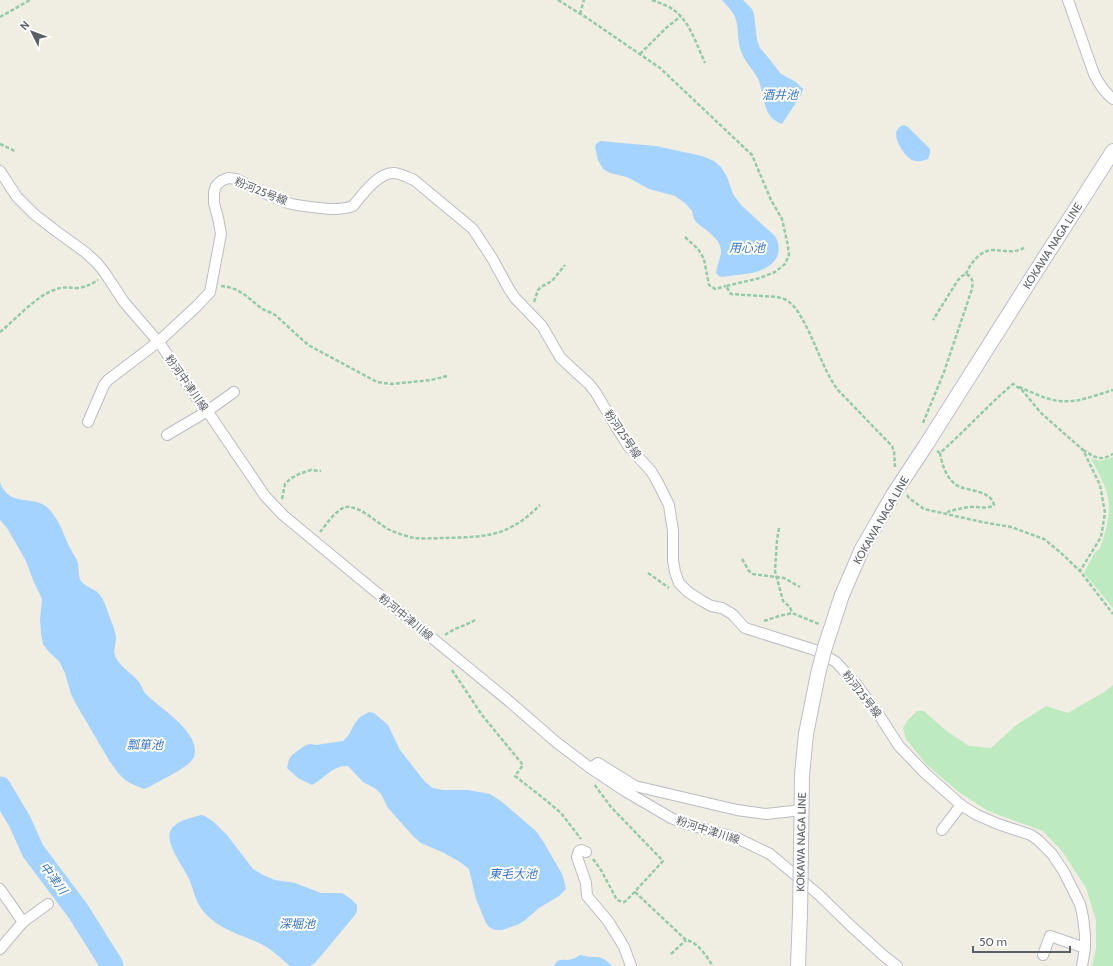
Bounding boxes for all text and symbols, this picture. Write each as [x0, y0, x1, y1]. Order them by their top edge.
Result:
north arrow [12, 12, 52, 52]
text: N [17, 18, 32, 33]
water label: 酒井池 [762, 87, 799, 102]
street label: 粉河25号線 [233, 174, 289, 208]
street label: KOKAWA NAGA LINE [1020, 200, 1085, 291]
water label: 用心池 [729, 240, 766, 255]
street label: 粉河中津川線 [162, 352, 212, 414]
street label: 粉河25号線 [602, 407, 644, 461]
street label: KOKAWA NAGA LINE [850, 473, 912, 567]
street label: 粉河中津川線 [376, 591, 436, 643]
street label: 粉河25号線 [839, 668, 885, 720]
water label: 瓢箪池 [127, 737, 164, 752]
street label: KOKAWA NAGA LINE [793, 792, 809, 892]
street label: 粉河中津川線 [674, 813, 742, 847]
water label: 中津川 [37, 859, 72, 898]
water label: 東毛大池 [489, 866, 538, 881]
water label: 深堀池 [279, 916, 316, 931]
scale bar [973, 928, 1070, 954]
text: 50 m [979, 934, 1007, 949]

